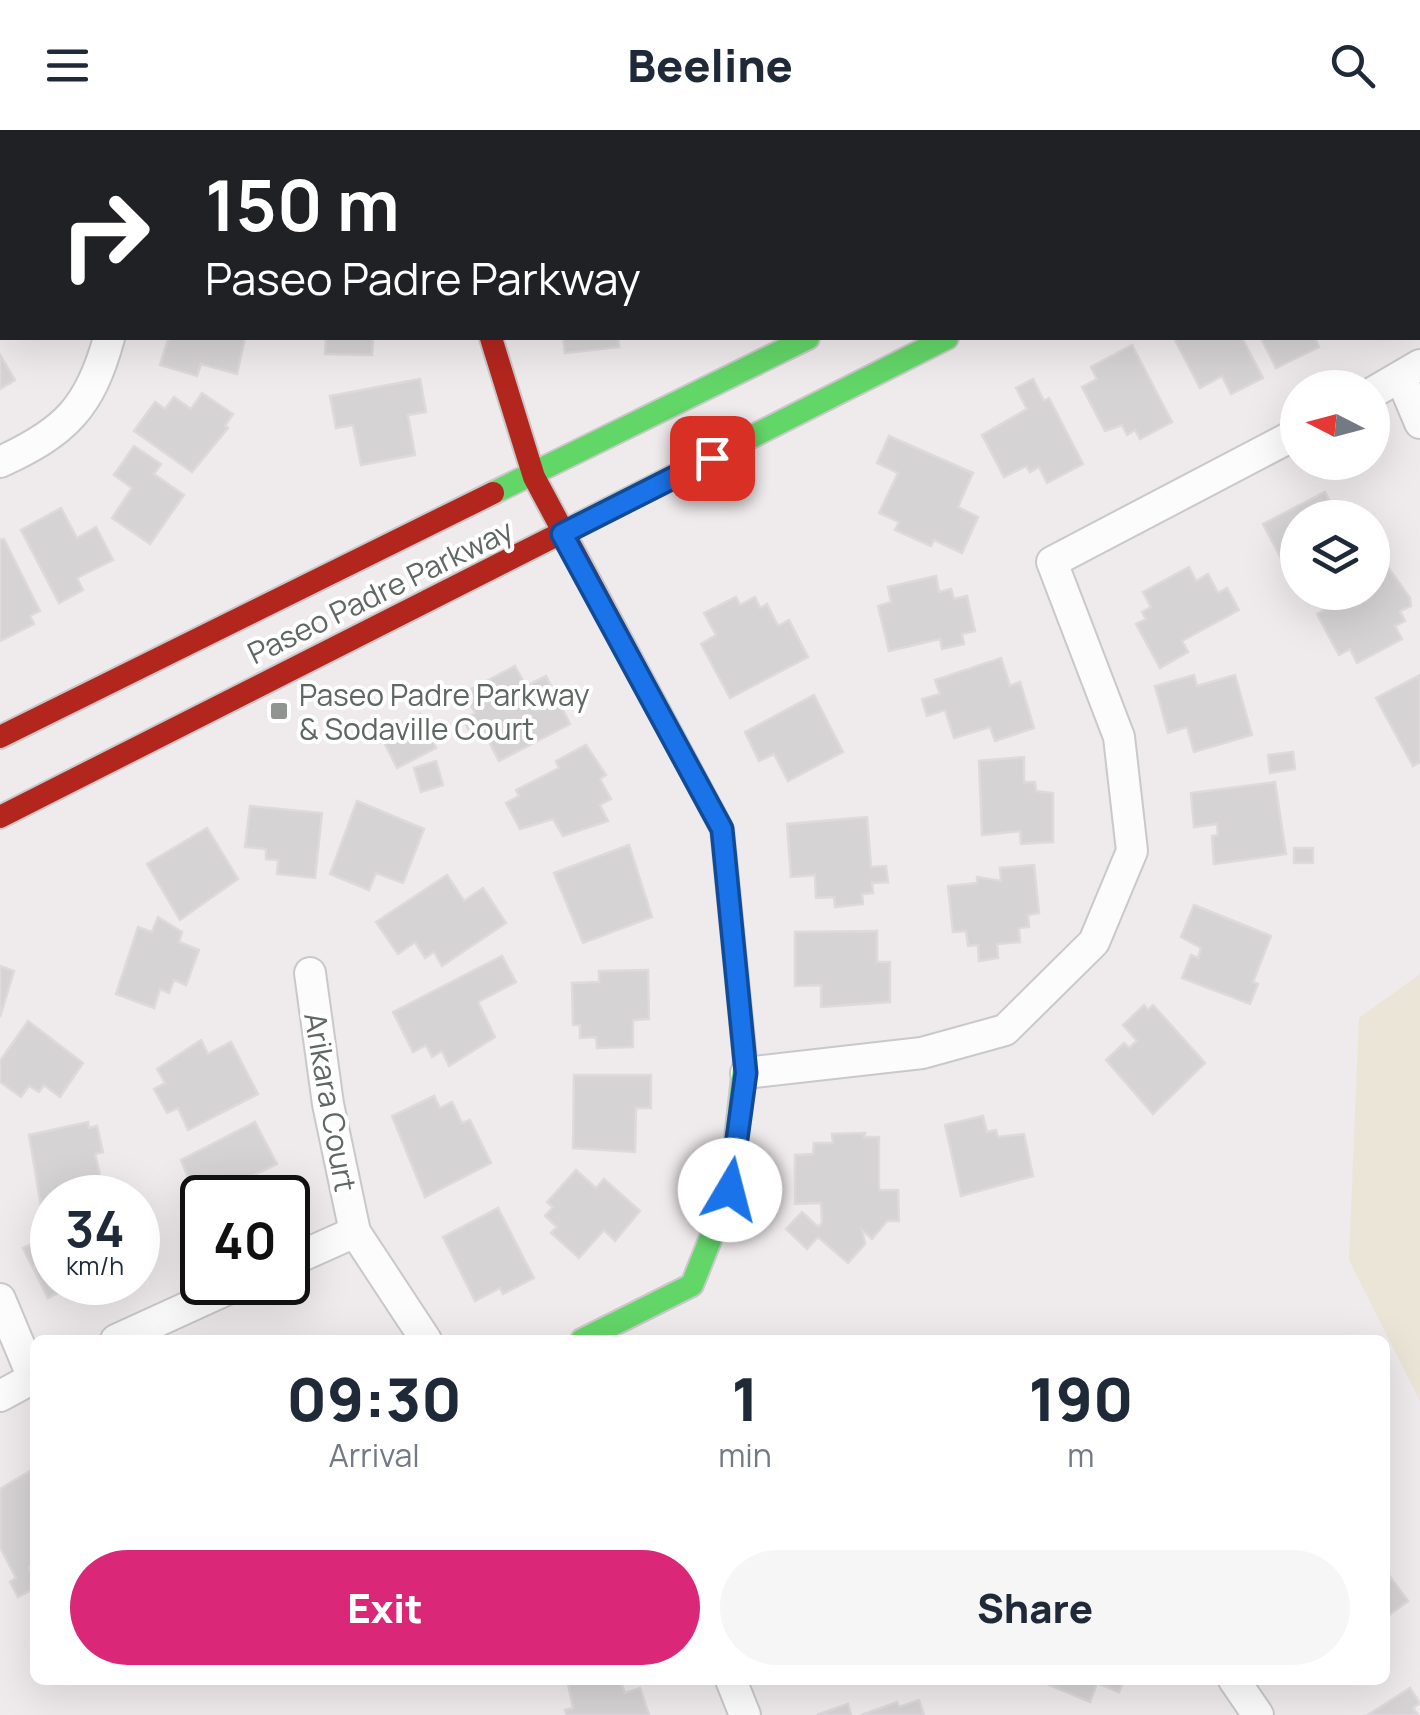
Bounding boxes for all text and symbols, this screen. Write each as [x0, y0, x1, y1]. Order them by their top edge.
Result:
text: Beeline [627, 34, 793, 96]
icon: menu [40, 38, 95, 93]
icon: search [1325, 38, 1380, 93]
text: 150 m [205, 156, 400, 252]
icon: right [40, 170, 170, 300]
text: Paseo Padre Parkway [205, 247, 641, 309]
north arrow [1280, 370, 1390, 480]
map controls [1280, 370, 1390, 610]
pin [670, 416, 755, 501]
icon: arrive [685, 431, 740, 486]
button: layers [1280, 500, 1390, 610]
street label: Paseo Padre Parkway [240, 509, 520, 673]
place label: Paseo Padre Parkway & Sodaville Court [299, 674, 590, 749]
marker: Paseo Padre Parkway & Sodaville Court [268, 700, 290, 722]
street label: Arikara Court [295, 1009, 367, 1195]
position arrow [678, 1138, 782, 1242]
speed limit sign: 40 [180, 1175, 310, 1305]
text: 34 [65, 1194, 125, 1262]
text: km/h [66, 1248, 124, 1283]
text: 09:30 [287, 1357, 462, 1439]
text: 1 [731, 1357, 759, 1439]
text: 190 [1028, 1357, 1133, 1439]
text: Arrival [328, 1433, 420, 1477]
text: min [718, 1433, 772, 1477]
text: m [1067, 1433, 1094, 1477]
button: Exit [70, 1550, 700, 1665]
button: Share [720, 1550, 1350, 1665]

